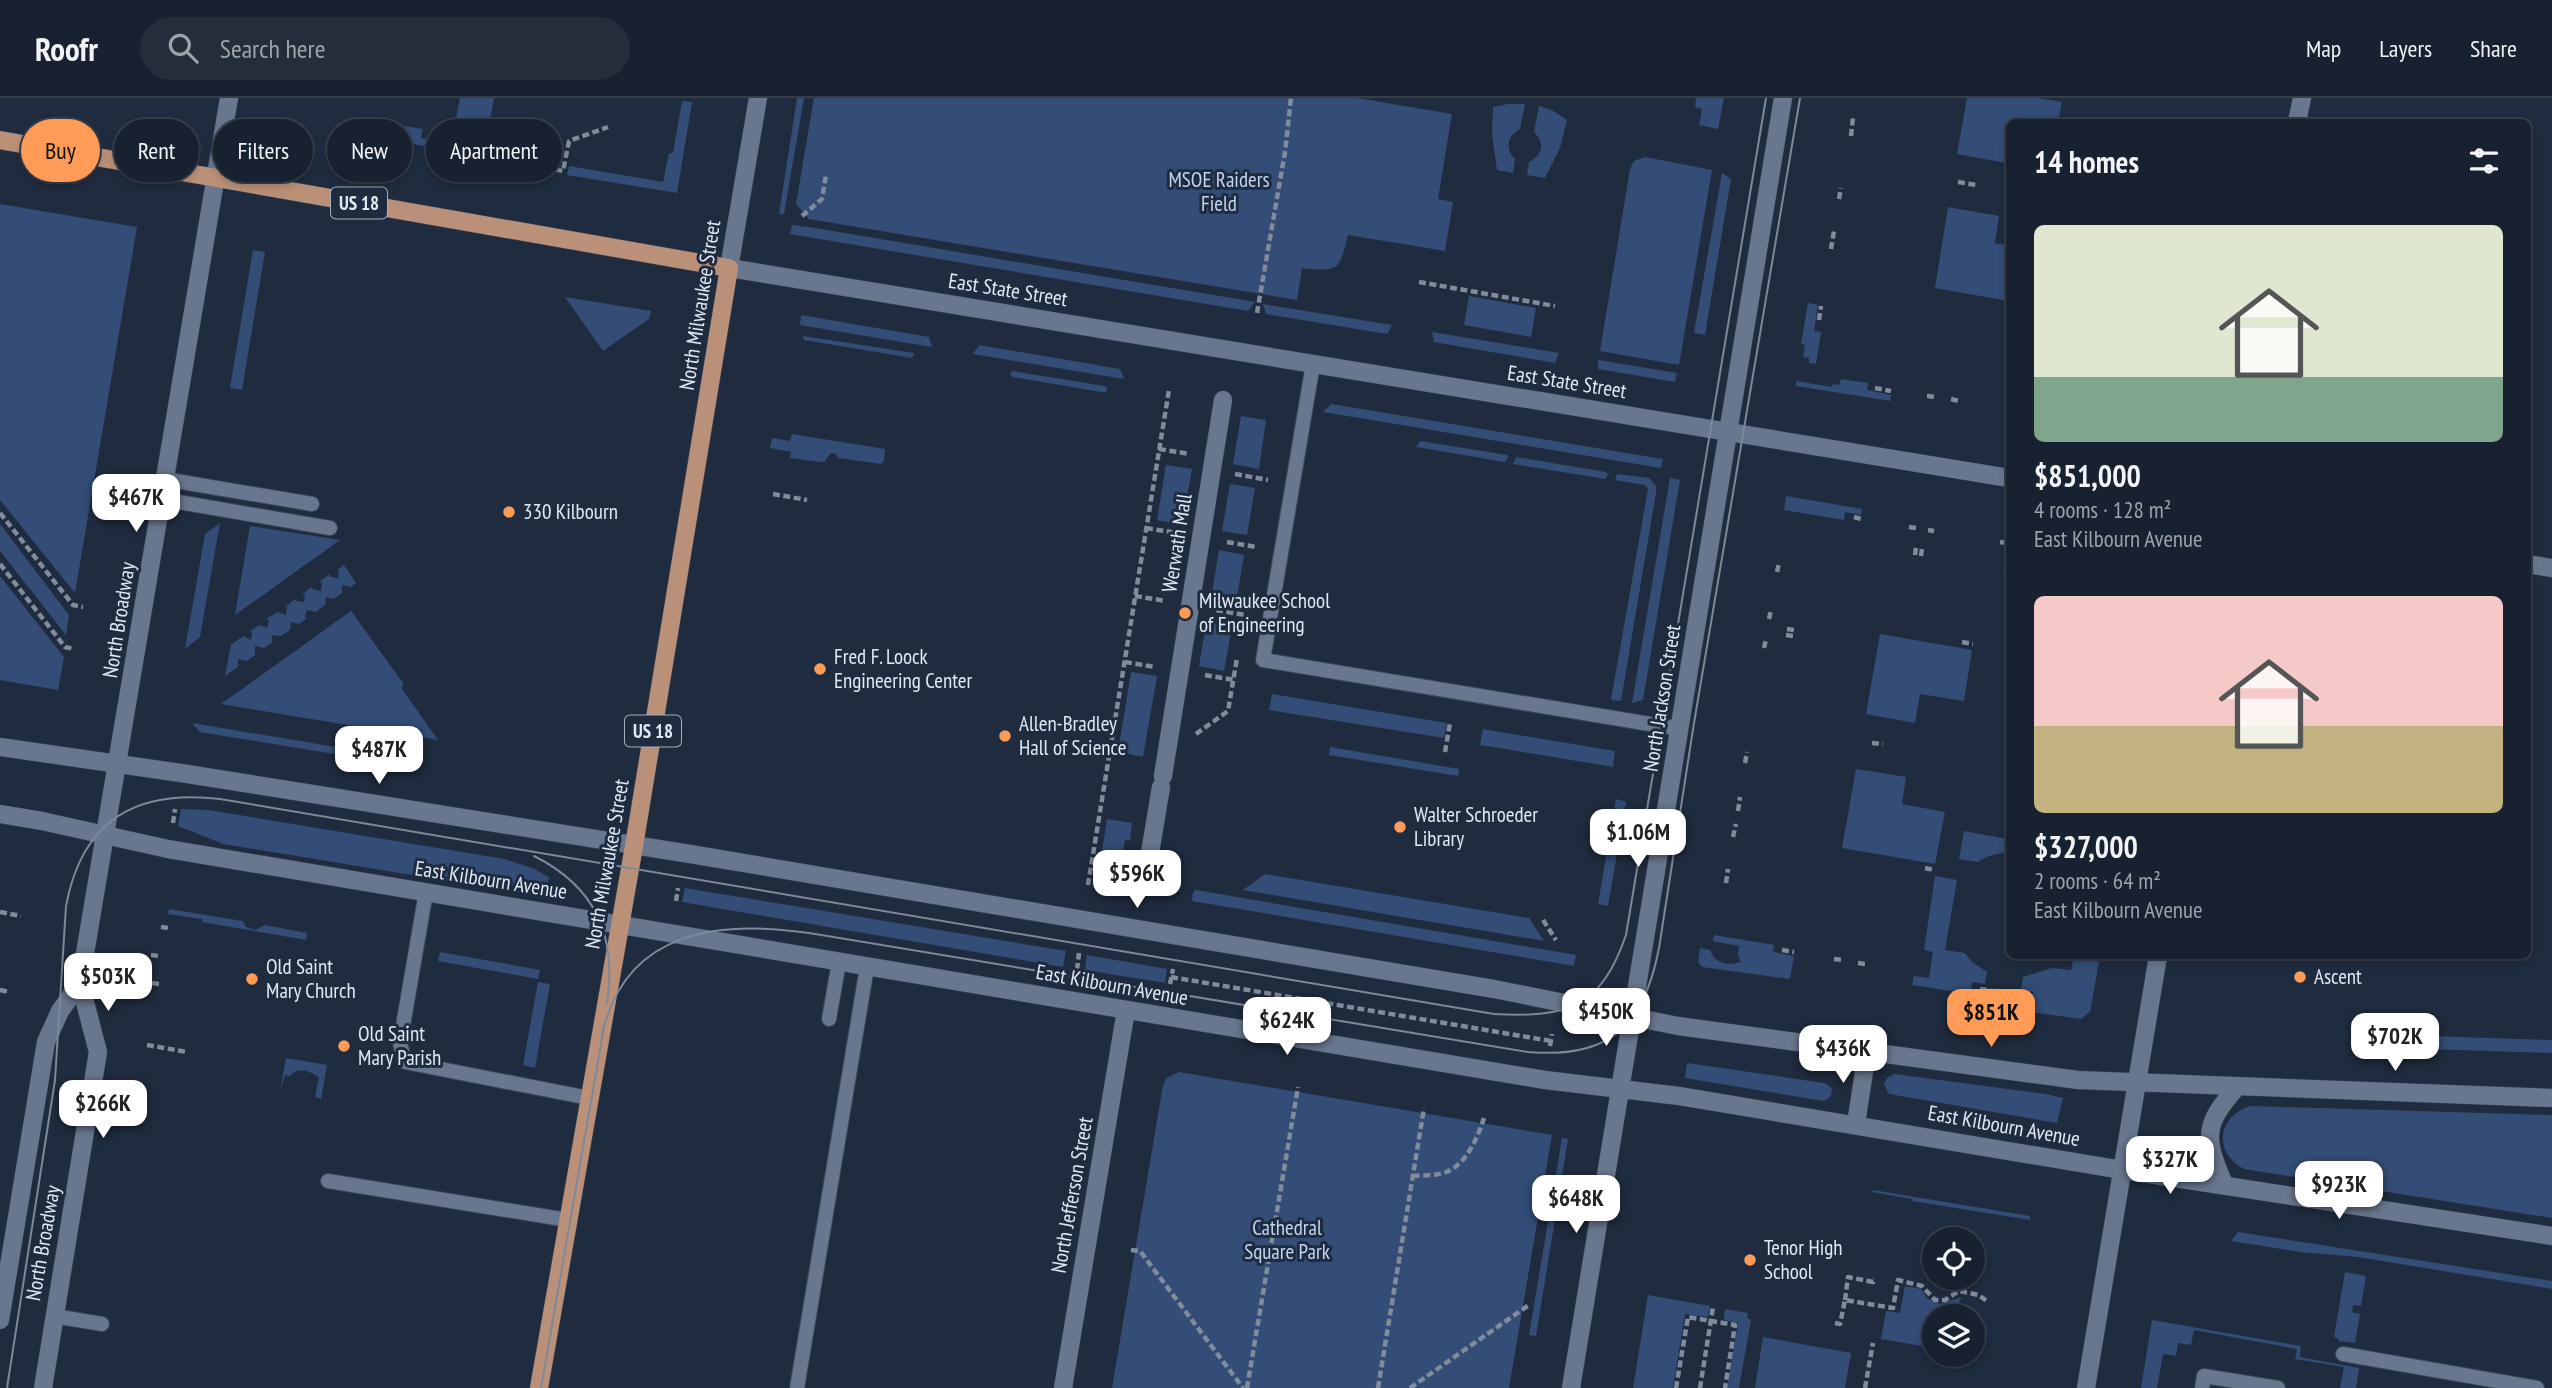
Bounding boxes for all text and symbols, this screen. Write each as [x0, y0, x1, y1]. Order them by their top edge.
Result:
search box [140, 17, 630, 80]
text: Roofr [35, 27, 98, 70]
icon: search [164, 29, 202, 67]
text: Search here [220, 32, 325, 65]
text: Map [2306, 33, 2341, 64]
text: Layers [2379, 33, 2432, 64]
text: Share [2470, 33, 2517, 64]
chip: Buy [21, 119, 100, 182]
chip: Rent [114, 119, 199, 182]
chip: Filters [213, 119, 313, 182]
chip: New [327, 119, 412, 182]
chip: Apartment [426, 119, 562, 182]
text: 14 homes [2034, 142, 2139, 181]
icon: filters [2465, 142, 2503, 180]
park label: MSOE Raiders Field [1168, 166, 1270, 217]
road number: US 18 [331, 188, 387, 218]
street label: North Milwaukee Street [673, 218, 726, 392]
street label: East State Street [947, 267, 1070, 312]
icon: home [2206, 270, 2332, 396]
street label: East State Street [1506, 359, 1629, 404]
text: $851,000 [2034, 456, 2141, 495]
pin: $467K [87, 474, 185, 534]
text: $467K [108, 482, 164, 511]
street label: Werwath Mall [1155, 492, 1198, 594]
text: 4 rooms · 128 m² [2034, 495, 2171, 524]
place label: 330 Kilbourn [523, 498, 618, 525]
marker: 330 Kilbourn [501, 504, 517, 520]
text: East Kilbourn Avenue [2034, 524, 2202, 553]
street label: North Broadway [96, 560, 141, 680]
place label: Milwaukee School of Engineering [1199, 587, 1330, 638]
marker: Milwaukee School of Engineering [1177, 605, 1193, 621]
street label: North Jackson Street [1637, 622, 1686, 773]
icon: home [2206, 641, 2332, 767]
place label: Fred F. Loock Engineering Center [834, 643, 973, 694]
marker: Fred F. Loock Engineering Center [812, 661, 828, 677]
place label: Allen-Bradley Hall of Science [1019, 710, 1126, 761]
road number: US 18 [625, 716, 681, 746]
pin: $487K [330, 726, 428, 786]
marker: Allen-Bradley Hall of Science [997, 728, 1013, 744]
text: $487K [351, 734, 407, 763]
street label: North Milwaukee Street [578, 777, 635, 951]
place label: Walter Schroeder Library [1414, 801, 1538, 852]
pin: $1.06M [1581, 810, 1695, 869]
text: $1.06M [1606, 817, 1670, 846]
marker: Walter Schroeder Library [1392, 819, 1408, 835]
text: $327,000 [2034, 827, 2138, 866]
pin: $596K [1088, 850, 1186, 910]
street label: East Kilbourn Avenue [413, 854, 569, 905]
text: $596K [1109, 858, 1165, 887]
text: 2 rooms · 64 m² [2034, 866, 2161, 895]
text: East Kilbourn Avenue [2034, 895, 2202, 924]
place label: Old Saint Mary Church [266, 953, 356, 1004]
pin: $503K [59, 954, 157, 1013]
street label: East Kilbourn Avenue [1034, 958, 1190, 1011]
text: $503K [80, 961, 136, 990]
place label: Ascent [2314, 963, 2362, 990]
marker: Ascent [2292, 969, 2308, 985]
marker: Old Saint Mary Church [244, 971, 260, 987]
pin: $450K [1557, 988, 1655, 1048]
pin: $851K [1942, 990, 2040, 1049]
text: $450K [1578, 996, 1634, 1025]
text: $851K [1963, 997, 2019, 1026]
pin: $624K [1238, 998, 1336, 1057]
text: $624K [1259, 1005, 1315, 1034]
pin: $702K [2346, 1014, 2444, 1073]
place label: Old Saint Mary Parish [358, 1020, 441, 1071]
text: $702K [2367, 1021, 2423, 1050]
pin: $436K [1794, 1026, 1892, 1085]
text: $436K [1815, 1033, 1871, 1062]
marker: Old Saint Mary Parish [336, 1038, 352, 1054]
pin: $266K [54, 1080, 152, 1140]
text: $266K [75, 1088, 131, 1117]
street label: East Kilbourn Avenue [1926, 1099, 2082, 1152]
street label: North Jefferson Street [1044, 1114, 1099, 1275]
pin: $327K [2121, 1136, 2219, 1196]
text: $327K [2142, 1144, 2198, 1173]
pin: $923K [2290, 1162, 2388, 1221]
text: $923K [2311, 1169, 2367, 1198]
pin: $648K [1527, 1176, 1625, 1235]
street label: North Broadway [19, 1183, 66, 1303]
text: $648K [1548, 1183, 1604, 1212]
park label: Cathedral Square Park [1244, 1214, 1330, 1265]
map controls [1922, 1227, 1985, 1367]
button: locate [1922, 1227, 1985, 1290]
place label: Tenor High School [1764, 1234, 1843, 1285]
marker: Tenor High School [1742, 1252, 1758, 1268]
button: layers [1922, 1304, 1985, 1367]

